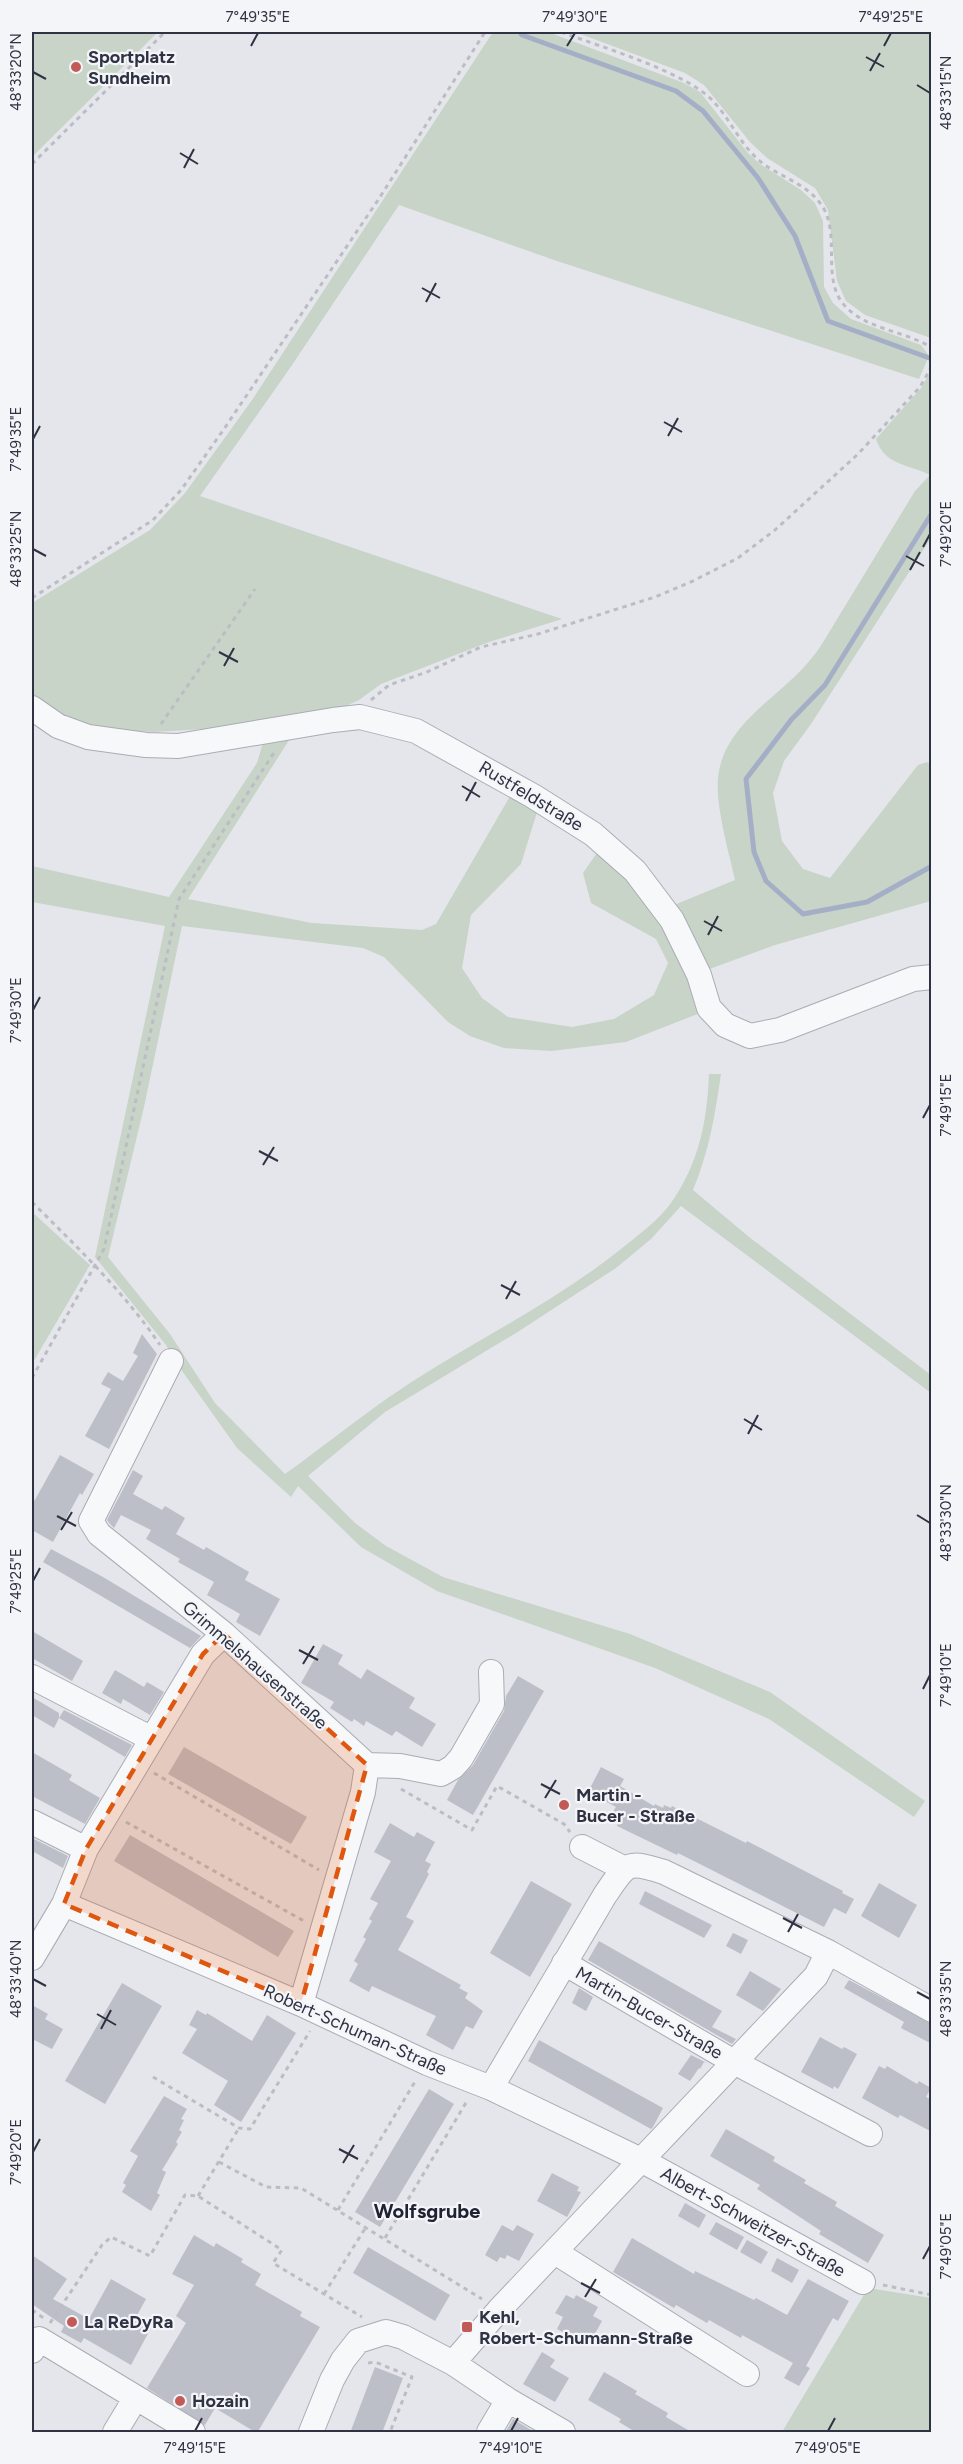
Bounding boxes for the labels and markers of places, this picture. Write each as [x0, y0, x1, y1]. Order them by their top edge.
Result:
place label: Sportplatz Sundheim [88, 46, 175, 89]
marker: Sportplatz Sundheim [69, 60, 83, 74]
place label: Martin - Bucer - Straße [576, 1784, 695, 1827]
marker: Martin - Bucer - Straße [557, 1798, 571, 1812]
place label: Kehl, Robert-Schumann-Straße [479, 2306, 693, 2349]
place label: La ReDyRa [84, 2311, 173, 2333]
marker: La ReDyRa [65, 2315, 79, 2329]
marker: Kehl, Robert-Schumann-Straße [460, 2320, 474, 2334]
place label: Hozain [192, 2390, 249, 2412]
marker: Hozain [173, 2394, 187, 2408]

